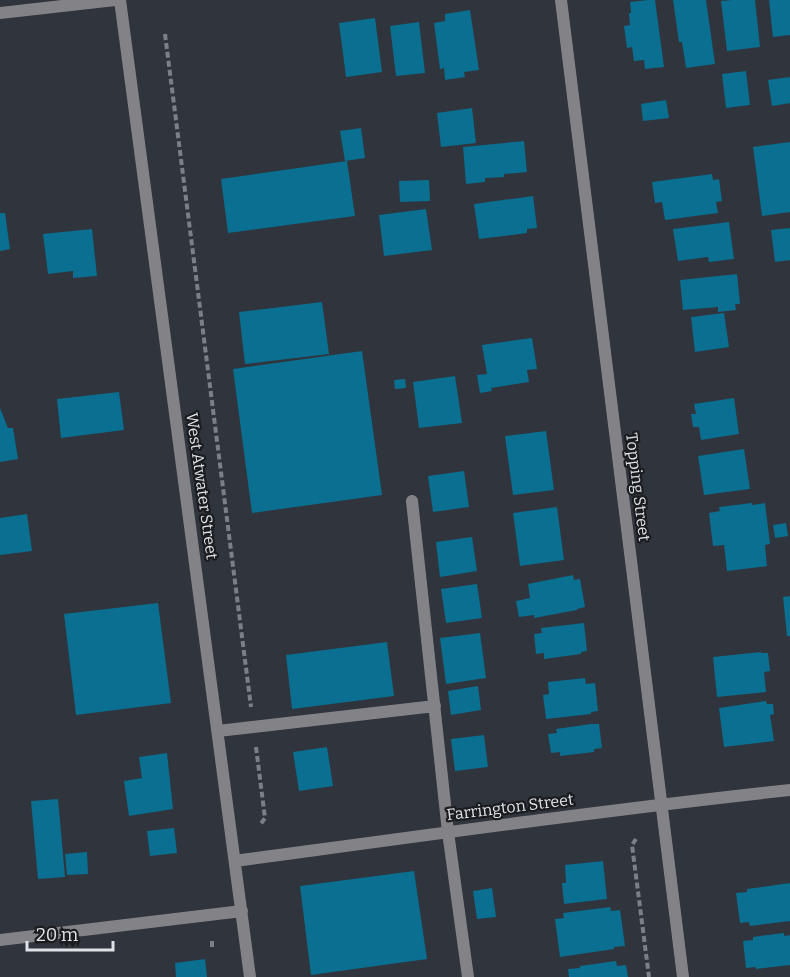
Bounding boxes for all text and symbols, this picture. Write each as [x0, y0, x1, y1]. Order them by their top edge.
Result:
street label: West Atwater Street [182, 411, 222, 561]
street label: Topping Street [622, 432, 654, 542]
street label: Farrington Street [445, 790, 575, 824]
scale bar [27, 914, 112, 952]
text: 20 m [36, 924, 78, 946]

